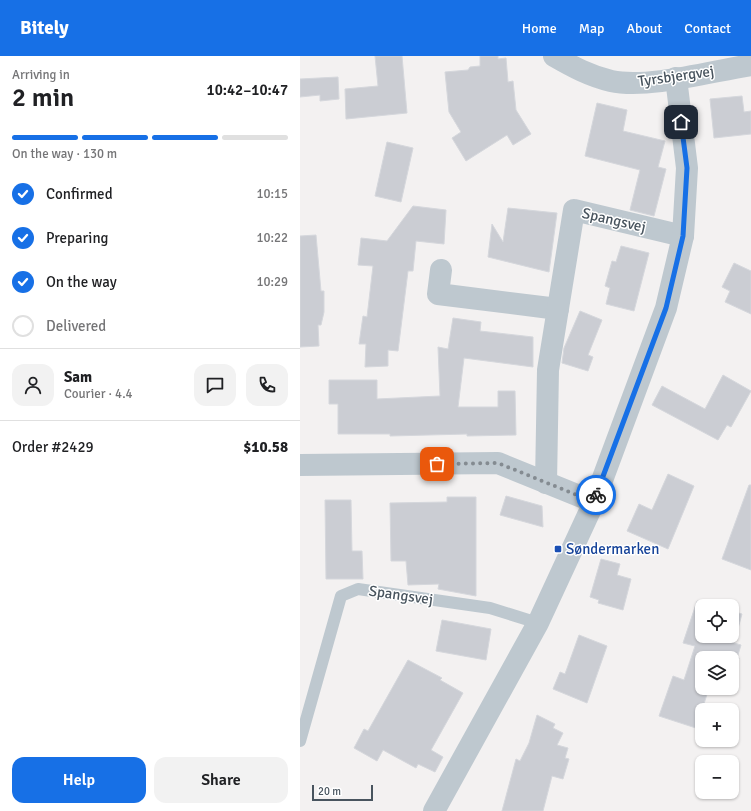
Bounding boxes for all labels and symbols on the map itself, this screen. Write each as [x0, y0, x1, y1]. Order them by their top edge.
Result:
street label: Tyrsbjergvej [637, 62, 715, 90]
pin [664, 105, 698, 139]
street label: Spangsvej [580, 204, 648, 236]
pin [420, 447, 454, 481]
courier [576, 475, 616, 515]
place label: Søndermarken [566, 540, 659, 558]
marker: Søndermarken [553, 544, 563, 554]
street label: Spangsvej [368, 582, 434, 608]
scale bar [312, 783, 373, 802]

